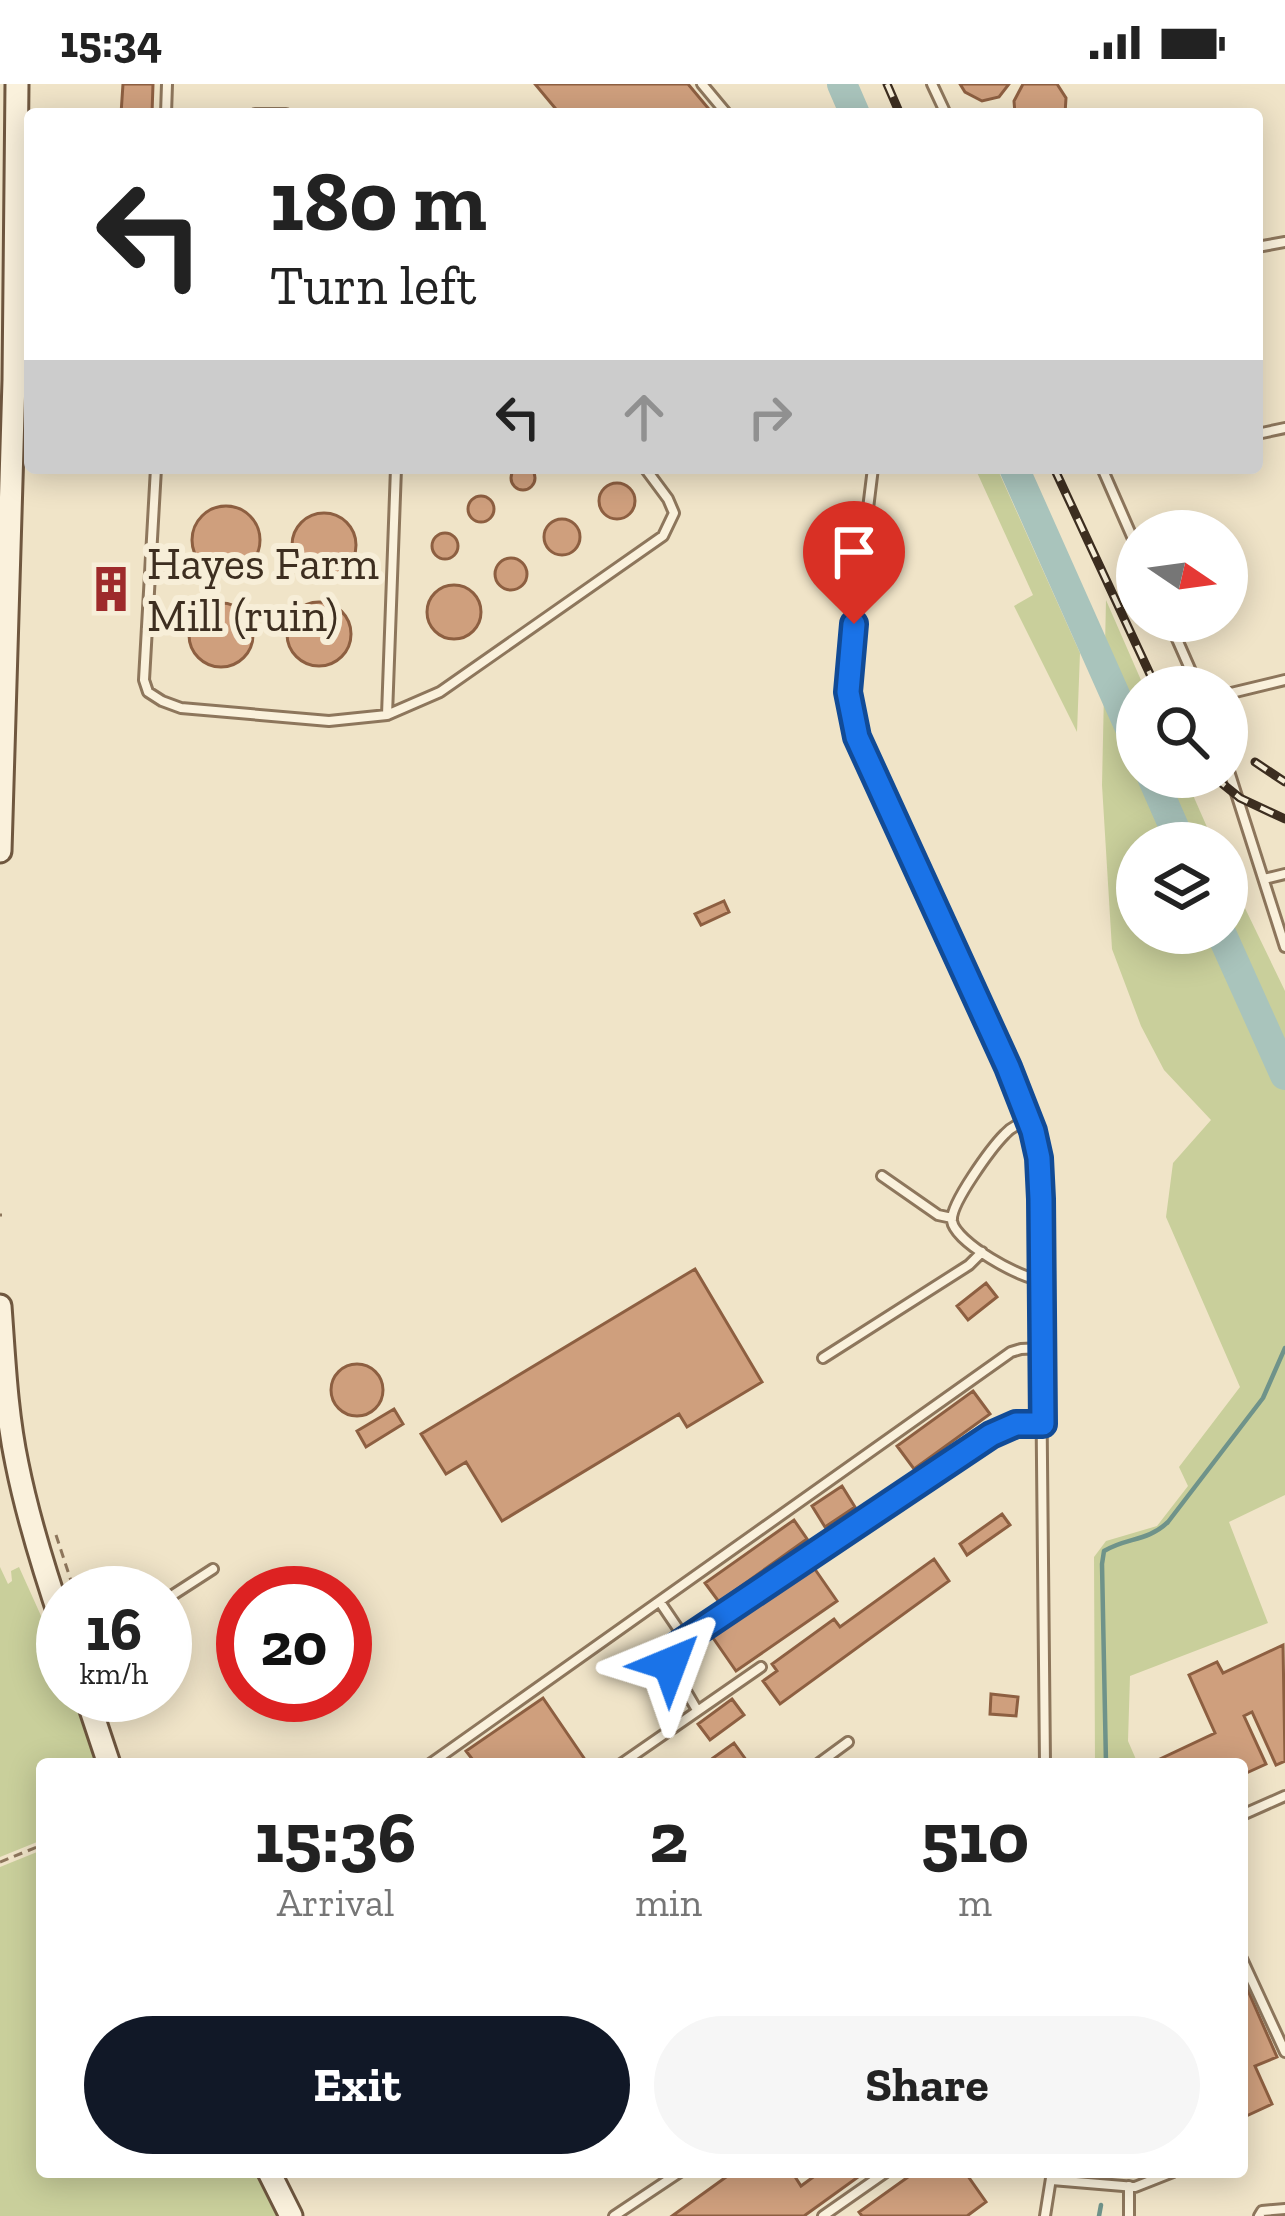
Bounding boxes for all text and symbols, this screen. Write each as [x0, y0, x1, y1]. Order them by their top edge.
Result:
text: 15:34 [60, 15, 162, 69]
text: 180 m [270, 151, 487, 252]
icon: left [72, 156, 228, 312]
text: Turn left [270, 253, 477, 318]
icon: left [485, 384, 551, 450]
icon: ahead [611, 384, 677, 450]
icon: right [737, 384, 803, 450]
pin [803, 501, 905, 624]
north arrow [1116, 510, 1248, 642]
map controls [1116, 510, 1248, 954]
icon: arrive [821, 519, 887, 585]
place label: Hayes Farm Mill (ruin) [147, 537, 379, 643]
building icon: Hayes Farm Mill (ruin) [86, 564, 136, 614]
button: search [1116, 666, 1248, 798]
button: layers [1116, 822, 1248, 954]
speed limit sign: 20 [216, 1566, 372, 1722]
text: 16 [86, 1593, 142, 1665]
position arrow [607, 1601, 733, 1727]
text: km/h [80, 1656, 148, 1692]
text: 15:36 [255, 1794, 416, 1880]
text: 2 [649, 1794, 688, 1880]
text: 510 [921, 1794, 1029, 1880]
text: Arrival [277, 1879, 394, 1926]
text: min [635, 1879, 702, 1926]
text: m [958, 1879, 992, 1926]
button: Exit [84, 2016, 630, 2154]
button: Share [654, 2016, 1200, 2154]

